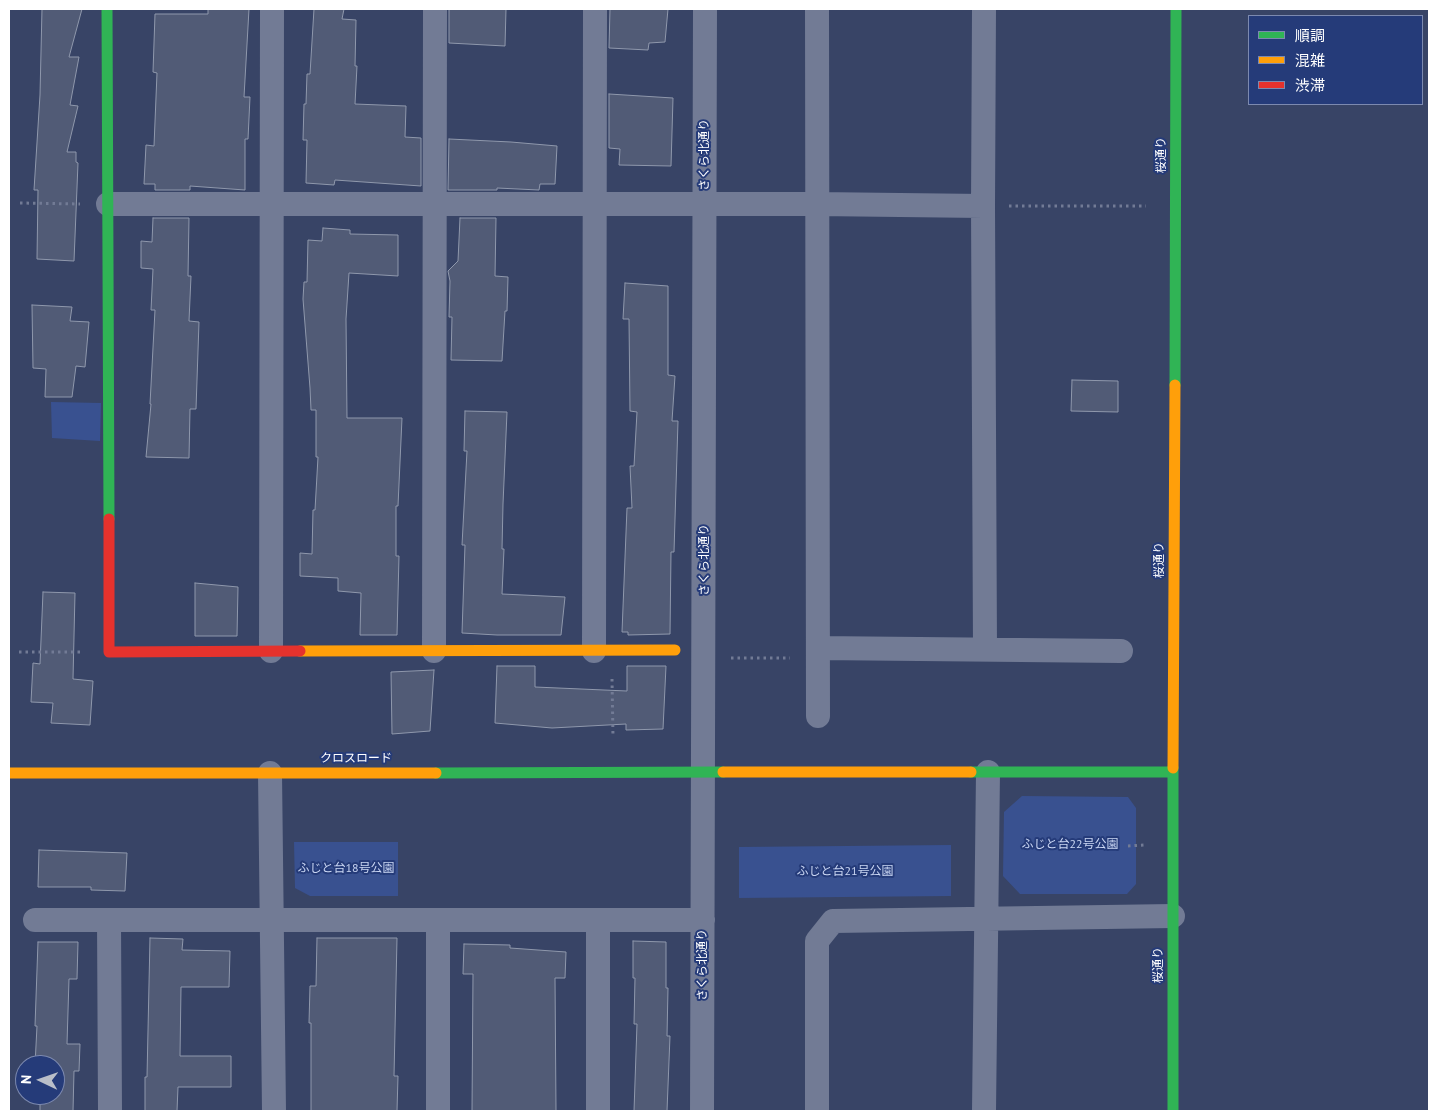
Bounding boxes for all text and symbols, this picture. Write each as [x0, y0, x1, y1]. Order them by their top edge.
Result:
legend [1248, 15, 1423, 105]
text: 順調 [1295, 26, 1325, 45]
text: 混雑 [1295, 51, 1325, 70]
text: 渋滞 [1295, 76, 1325, 95]
street label: さくら北通り [698, 119, 712, 191]
street label: 桜通り [1155, 137, 1169, 173]
street label: さくら北通り [698, 524, 712, 596]
street label: 桜通り [1153, 542, 1167, 578]
street label: クロスロード [320, 752, 392, 766]
park label: ふじと台22号公園 [1021, 838, 1119, 852]
park label: ふじと台18号公園 [297, 862, 395, 876]
park label: ふじと台21号公園 [796, 865, 894, 879]
street label: さくら北通り [696, 929, 710, 1001]
street label: 桜通り [1152, 947, 1166, 983]
north arrow [15, 1055, 65, 1105]
text: N [17, 1074, 35, 1084]

